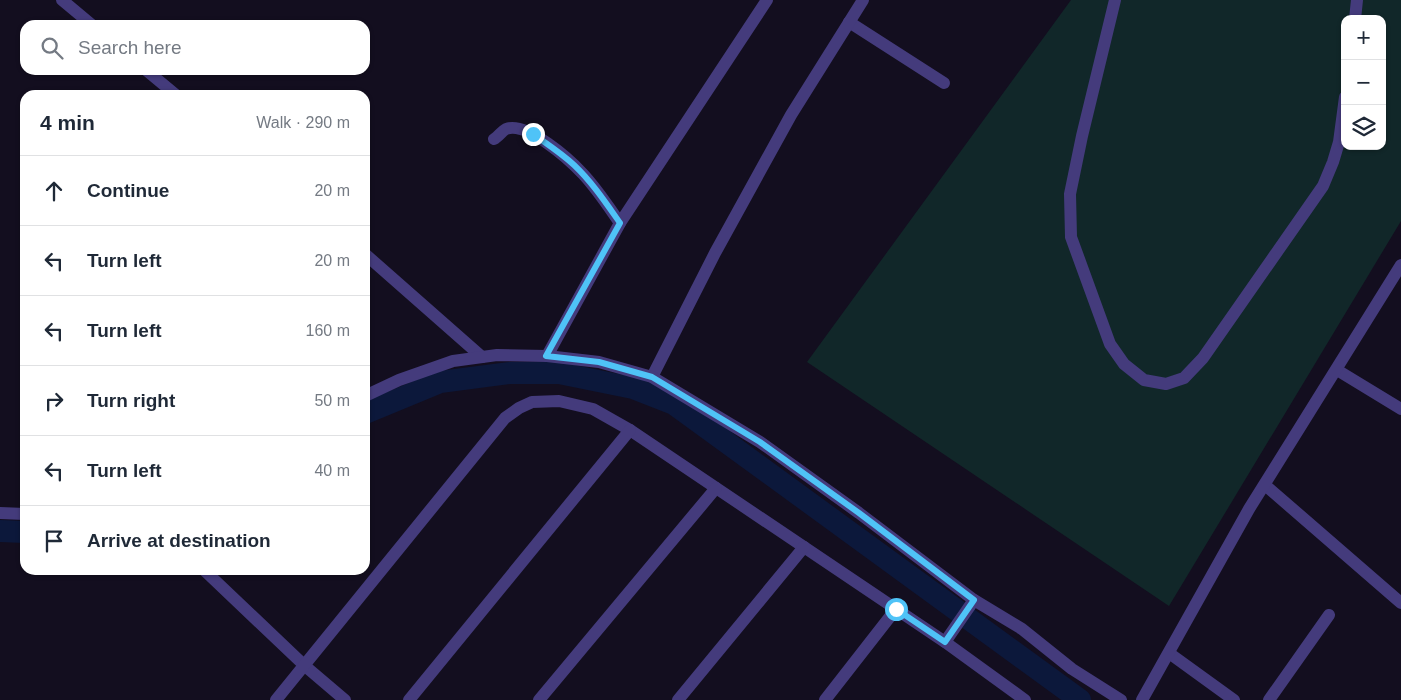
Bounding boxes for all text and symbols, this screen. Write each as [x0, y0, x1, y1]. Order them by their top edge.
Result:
map controls [1341, 15, 1386, 150]
button: + [1341, 15, 1386, 60]
search box [20, 20, 370, 75]
icon: search [38, 34, 66, 62]
text: Search here [78, 37, 182, 58]
button: − [1341, 60, 1386, 105]
button: layers [1341, 105, 1386, 150]
text: 4 min [40, 111, 95, 134]
text: Walk · 290 m [256, 114, 350, 131]
route end [522, 123, 545, 146]
icon: ahead [40, 177, 68, 205]
text: Continue [87, 180, 169, 201]
text: 20 m [314, 182, 350, 199]
icon: left [40, 247, 68, 275]
text: Turn left [87, 250, 162, 271]
text: 20 m [314, 252, 350, 269]
icon: left [40, 317, 68, 345]
text: Turn left [87, 320, 162, 341]
text: 160 m [306, 322, 350, 339]
icon: right [40, 387, 68, 415]
text: Turn right [87, 390, 175, 411]
text: 50 m [314, 392, 350, 409]
icon: left [40, 457, 68, 485]
text: Turn left [87, 460, 162, 481]
text: 40 m [314, 462, 350, 479]
icon: arrive [40, 527, 68, 555]
text: Arrive at destination [87, 530, 271, 551]
route start [885, 598, 908, 621]

